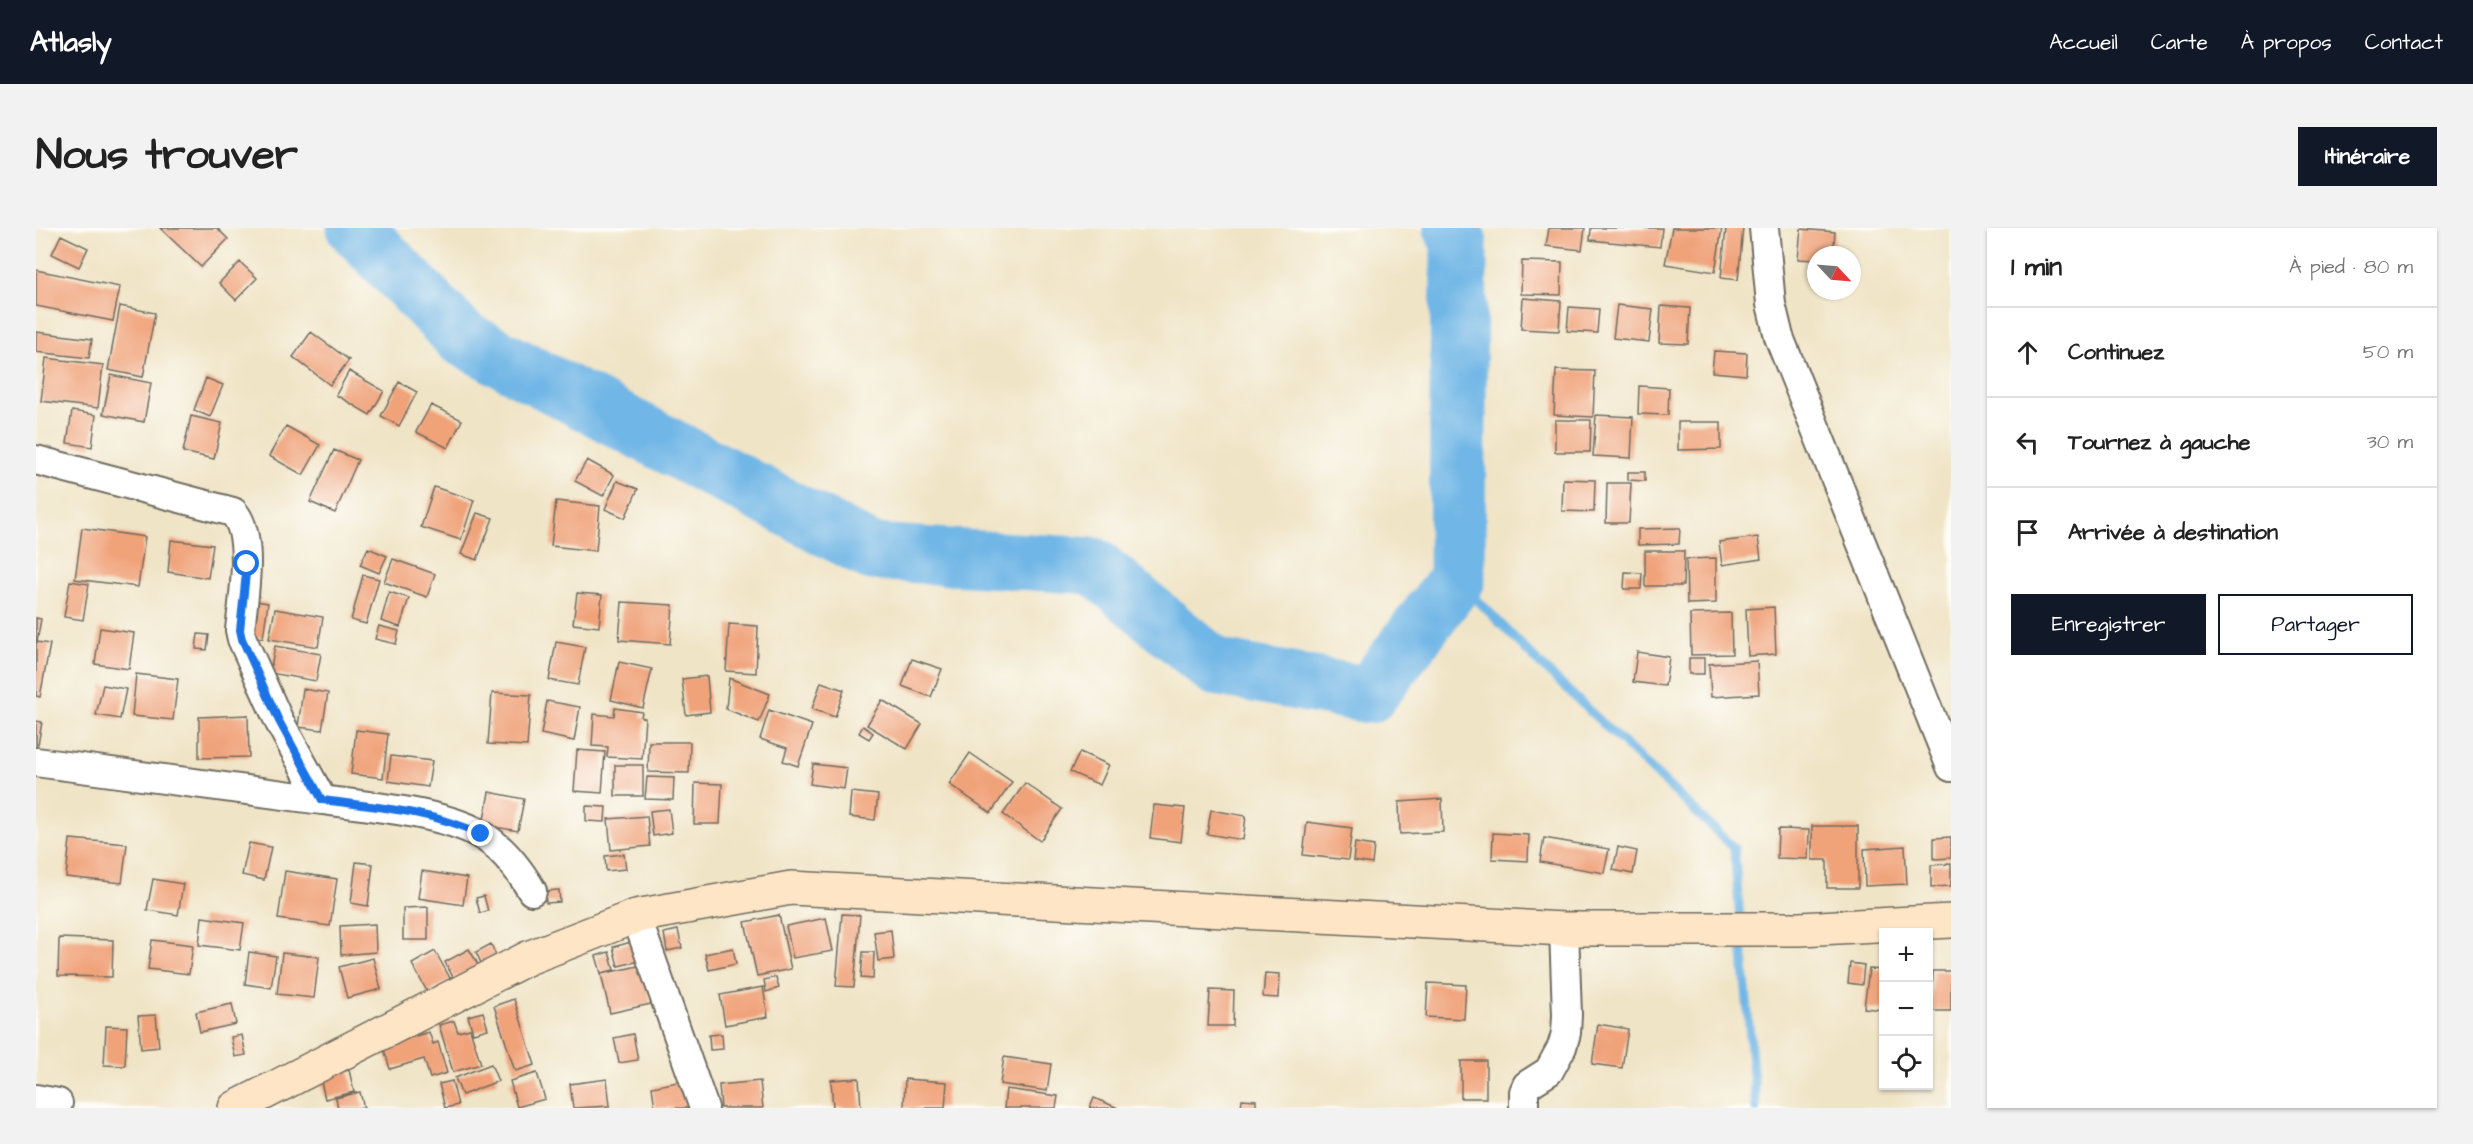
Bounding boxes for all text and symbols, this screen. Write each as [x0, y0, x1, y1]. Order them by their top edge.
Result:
text: Atlasly [30, 23, 112, 62]
text: Accueil [2049, 28, 2118, 57]
text: Carte [2151, 28, 2208, 57]
text: À propos [2241, 28, 2332, 57]
text: Contact [2365, 28, 2443, 57]
text: Nous trouver [36, 127, 298, 185]
button: Itinéraire [2298, 127, 2437, 186]
north arrow [1807, 246, 1861, 300]
text: 1 min [2011, 249, 2062, 285]
text: À pied · 80 m [2289, 253, 2413, 281]
icon: ahead [2011, 336, 2044, 369]
text: Continuez [2068, 337, 2164, 368]
text: 50 m [2363, 338, 2413, 366]
icon: left [2011, 426, 2044, 459]
text: Tournez à gauche [2068, 427, 2250, 458]
text: 30 m [2367, 428, 2413, 456]
icon: arrive [2011, 516, 2044, 549]
text: Arrivée à destination [2068, 517, 2278, 548]
route start [233, 550, 259, 576]
button: Enregistrer [2011, 594, 2206, 655]
button: Partager [2218, 594, 2413, 655]
route end [467, 820, 493, 846]
map controls [1879, 928, 1933, 1090]
button: + [1879, 928, 1933, 982]
button: − [1879, 982, 1933, 1036]
button: locate [1879, 1036, 1933, 1090]

